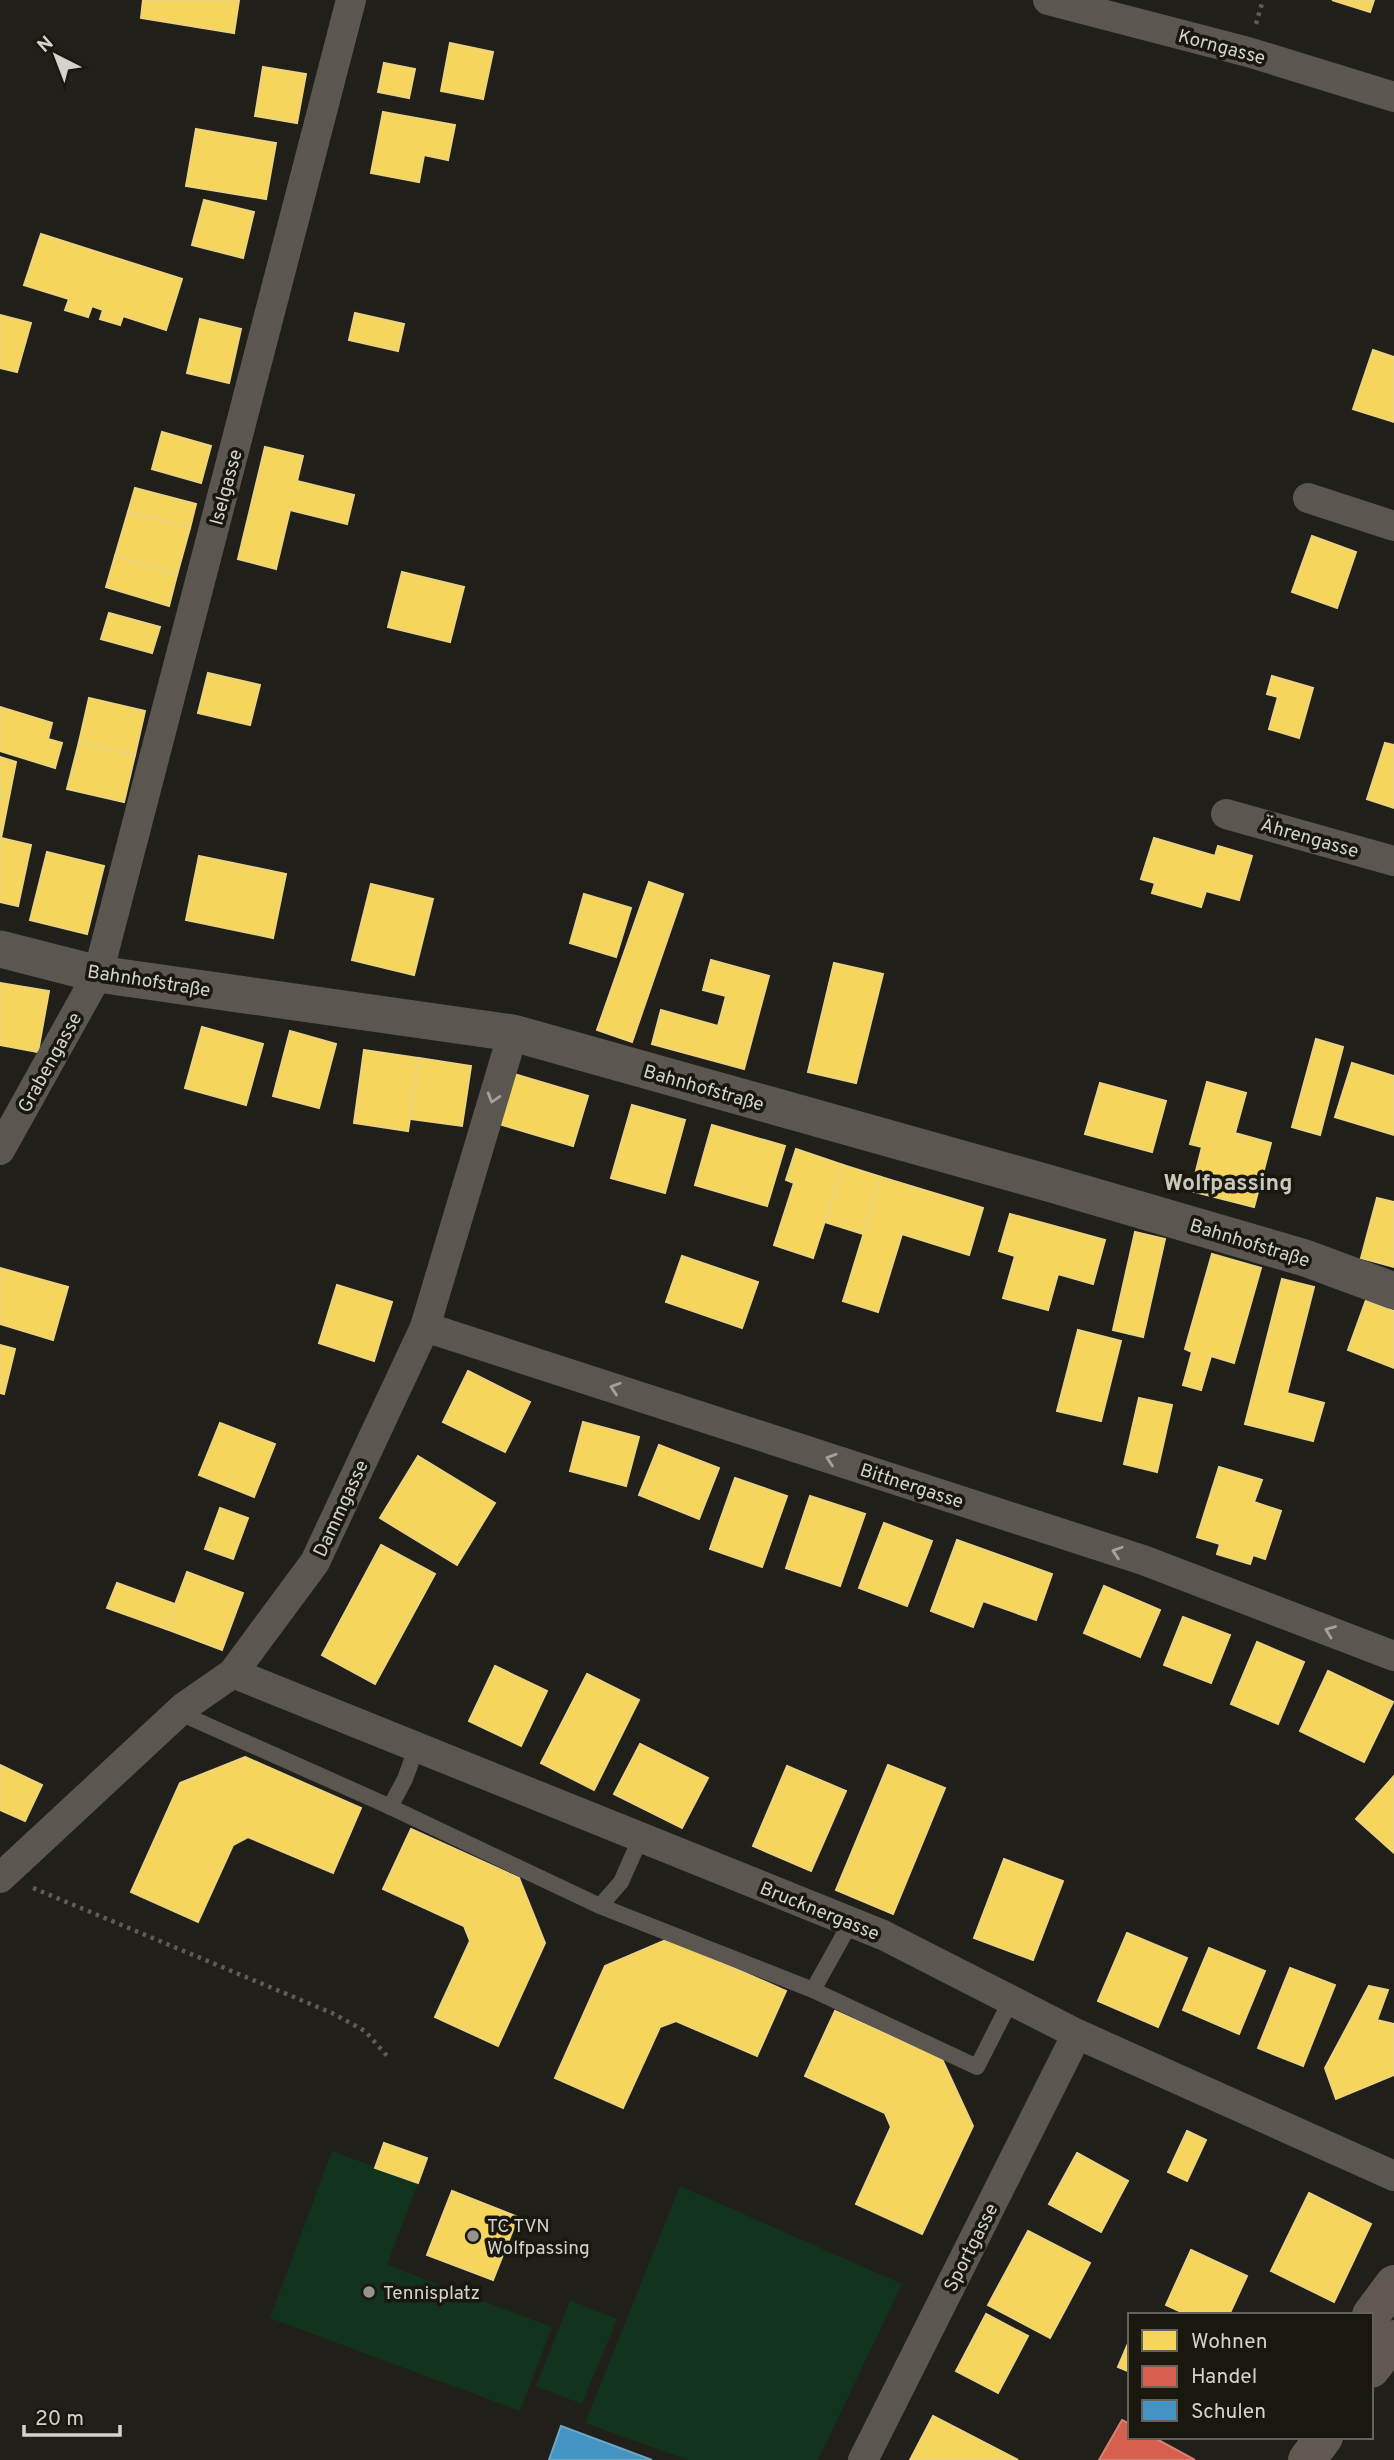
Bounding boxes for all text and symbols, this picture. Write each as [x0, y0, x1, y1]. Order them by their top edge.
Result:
north arrow [21, 21, 91, 91]
street label: Korngasse [1175, 25, 1268, 71]
text: N [33, 31, 59, 58]
street label: Iselgasse [205, 447, 249, 528]
street label: Ährengasse [1258, 813, 1362, 864]
street label: Bahnhofstraße [85, 960, 212, 1004]
street label: Grabengasse [13, 1009, 88, 1117]
street label: Bahnhofstraße [640, 1060, 767, 1118]
one-way arrow [487, 1092, 502, 1104]
district label: Wolfpassing [1164, 1170, 1292, 1199]
street label: Bahnhofstraße [1186, 1214, 1312, 1274]
one-way arrow [609, 1382, 621, 1397]
one-way arrow [825, 1452, 837, 1467]
street label: Dammgasse [309, 1457, 375, 1561]
street label: Bittnergasse [857, 1459, 966, 1515]
one-way arrow [1112, 1545, 1124, 1560]
one-way arrow [1325, 1626, 1337, 1640]
street label: Brucknergasse [756, 1877, 883, 1947]
street label: Sportgasse [939, 2200, 1004, 2296]
place label: TC TVN Wolfpassing [487, 2215, 590, 2261]
marker: TC TVN Wolfpassing [465, 2228, 481, 2244]
place label: Tennisplatz [383, 2282, 480, 2306]
marker: Tennisplatz [361, 2284, 377, 2300]
legend [1128, 2313, 1373, 2439]
text: Wohnen [1191, 2329, 1268, 2356]
text: Handel [1191, 2364, 1257, 2391]
scale bar [24, 2394, 121, 2438]
text: Schulen [1191, 2399, 1266, 2426]
text: 20 m [35, 2406, 84, 2433]

